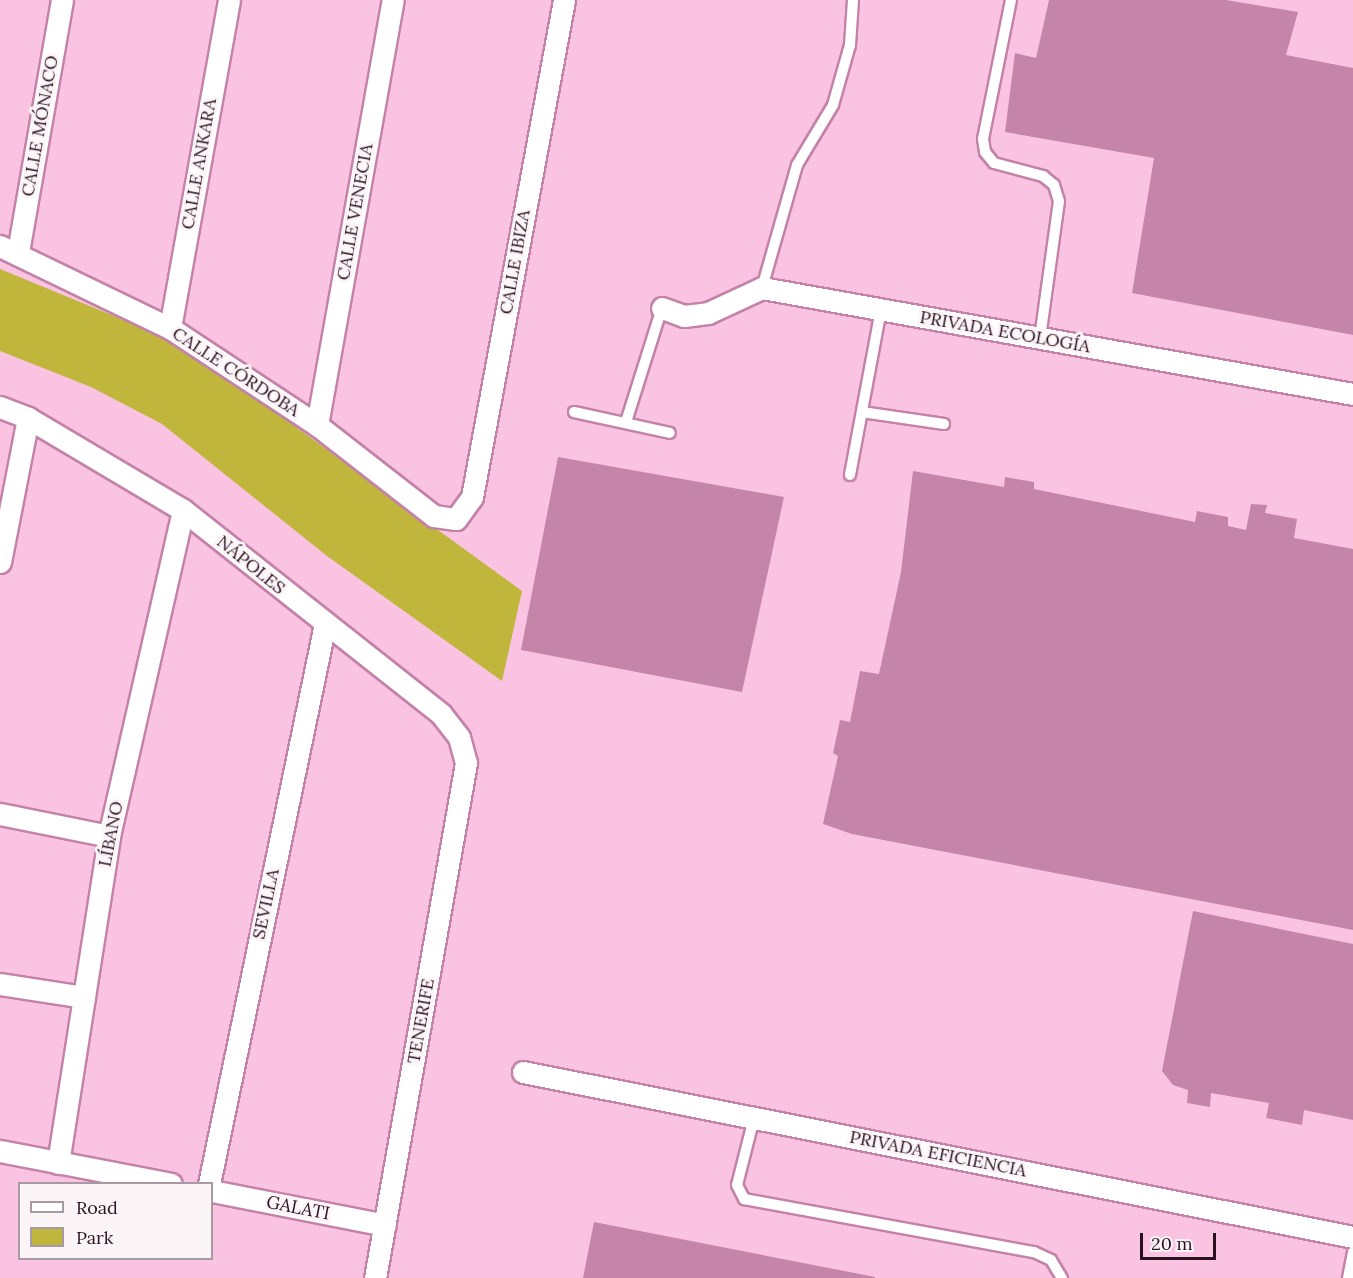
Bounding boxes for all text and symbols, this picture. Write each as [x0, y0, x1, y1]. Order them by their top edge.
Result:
street label: CALLE MÓNACO [17, 54, 63, 198]
street label: CALLE ANKARA [177, 97, 221, 231]
street label: CALLE VENECIA [332, 142, 378, 282]
street label: CALLE IBIZA [495, 208, 535, 316]
street label: PRIVADA ECOLOGÍA [918, 306, 1092, 358]
street label: CALLE CÓRDOBA [168, 323, 304, 421]
street label: NÁPOLES [212, 531, 290, 599]
street label: LÍBANO [94, 799, 128, 869]
street label: SEVILLA [248, 867, 284, 941]
street label: TENERIFE [403, 977, 439, 1065]
street label: PRIVADA EFICIENCIA [848, 1126, 1028, 1182]
legend [18, 1182, 213, 1260]
street label: GALATI [264, 1191, 332, 1225]
text: Road [76, 1196, 118, 1219]
scale bar [1143, 1221, 1220, 1259]
text: Park [76, 1226, 113, 1249]
text: 20 m [1151, 1232, 1193, 1255]

